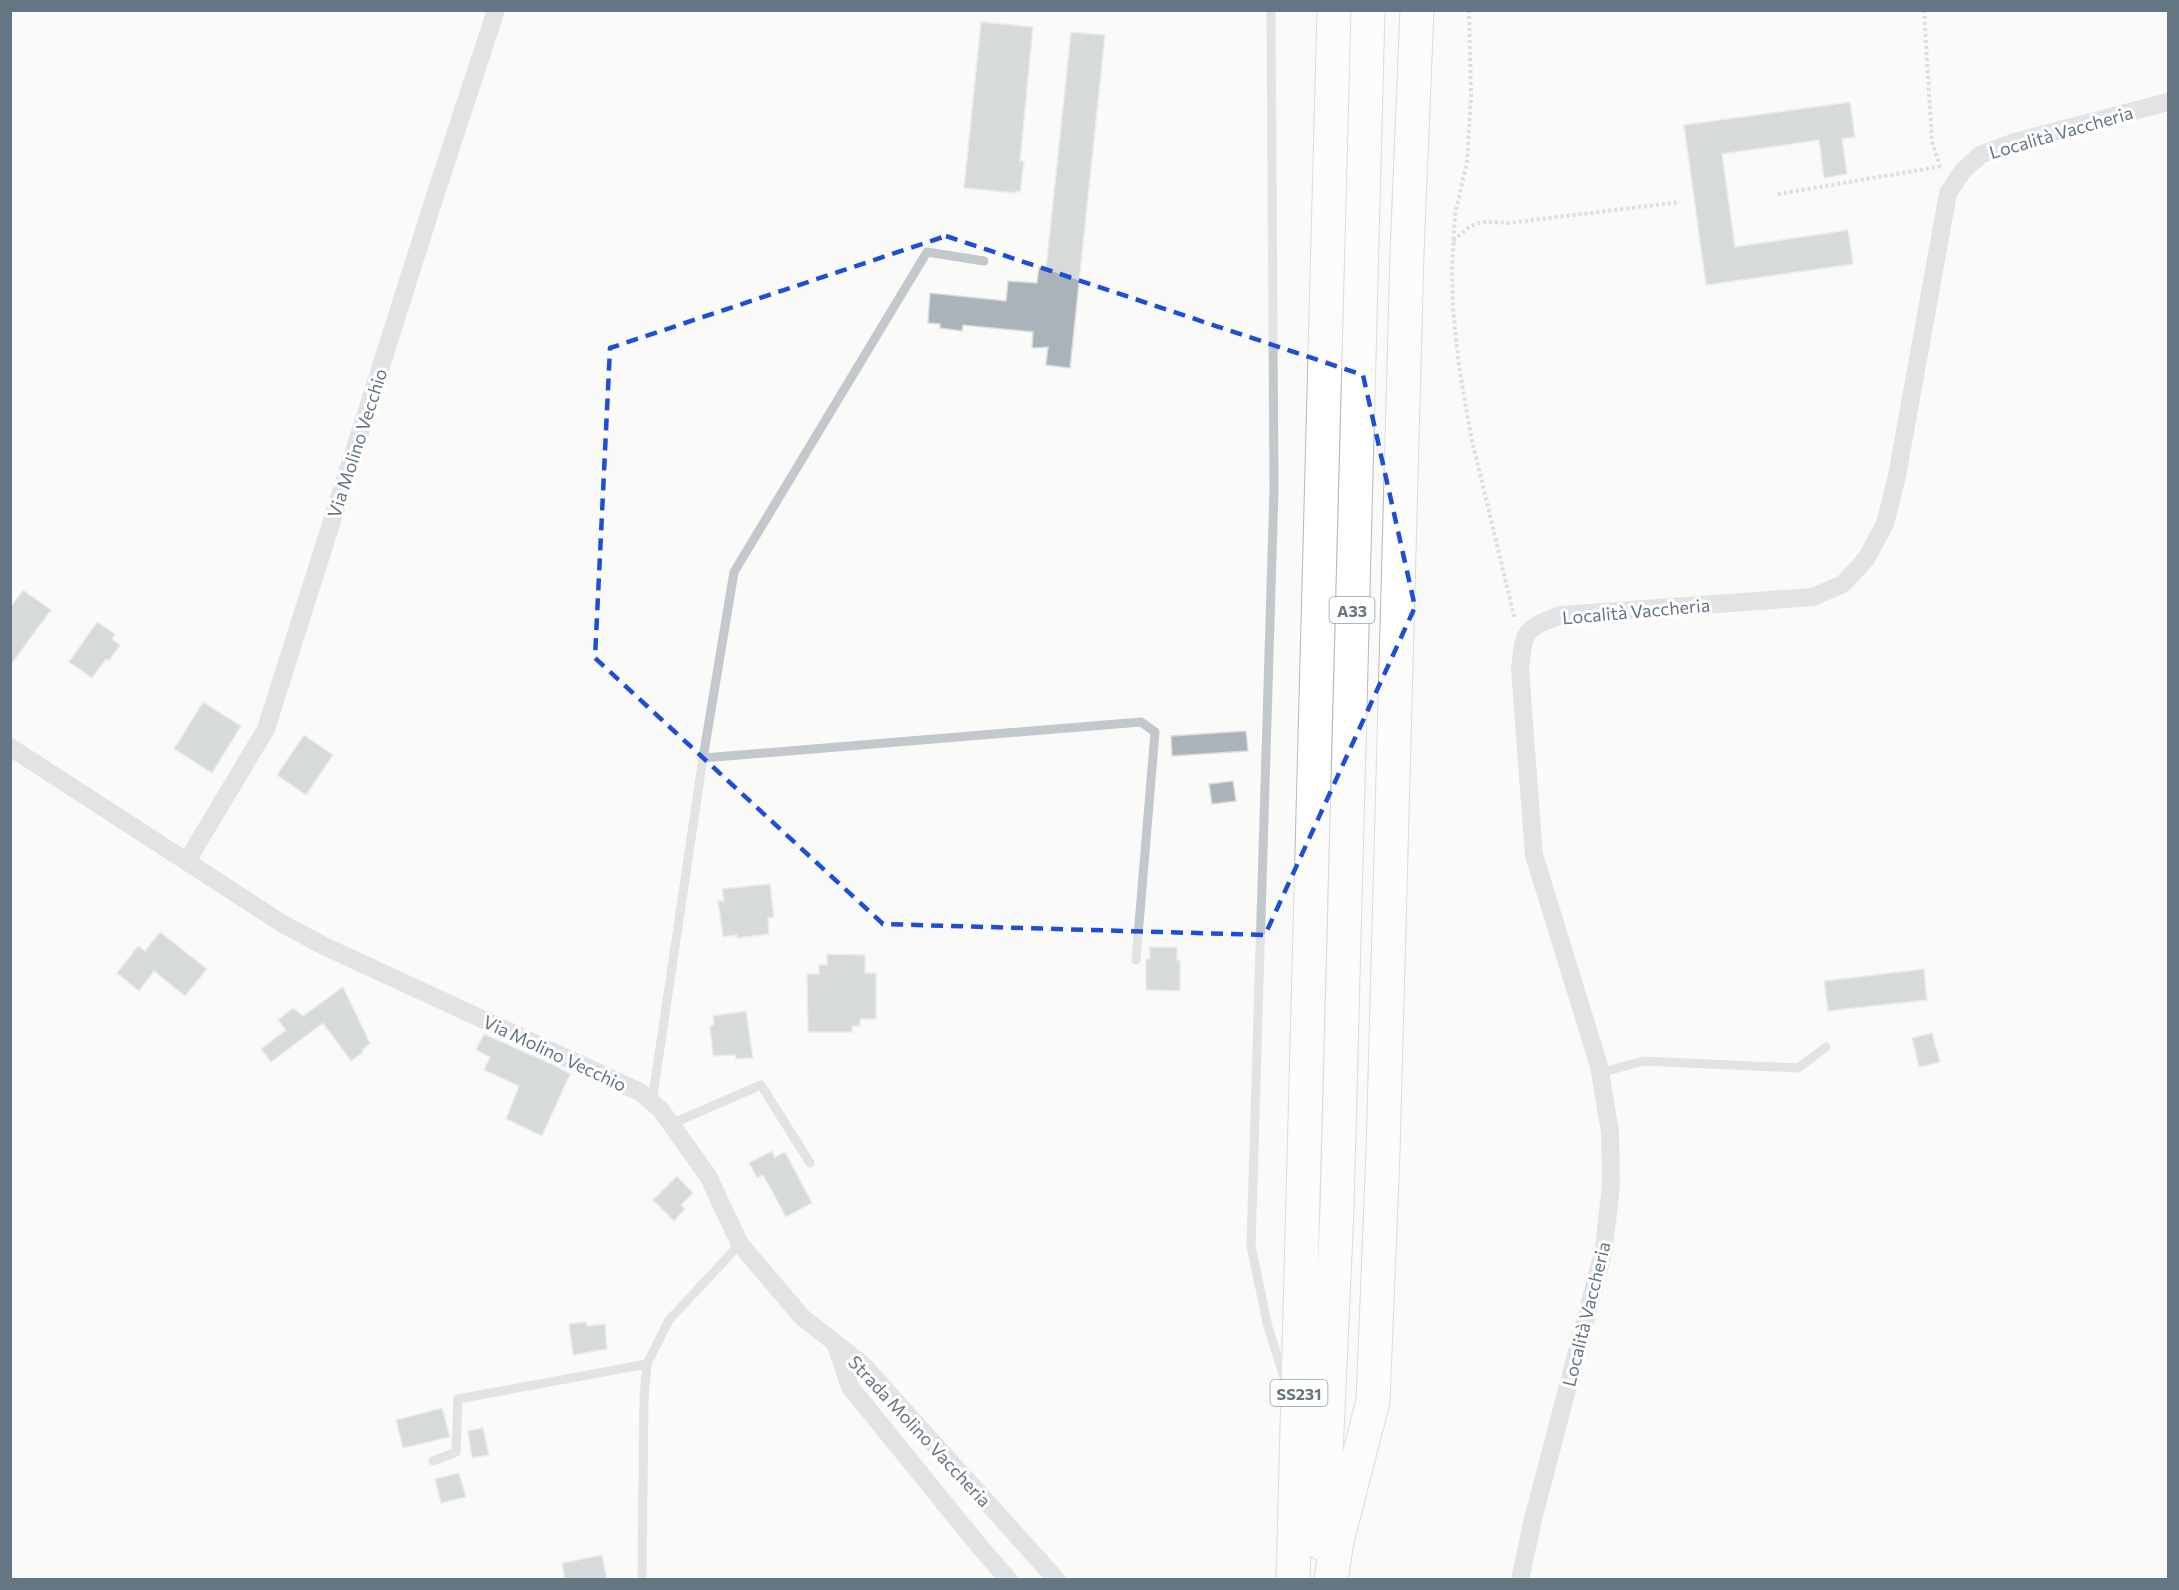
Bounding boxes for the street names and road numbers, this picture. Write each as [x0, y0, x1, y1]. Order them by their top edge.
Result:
street label: Località Vaccheria [1987, 101, 2135, 163]
street label: Via Molino Vecchio [322, 366, 392, 520]
street label: Località Vaccheria [1561, 594, 1711, 628]
road number: A33 [1330, 597, 1374, 623]
street label: Via Molino Vecchio [480, 1010, 630, 1096]
street label: Località Vaccheria [1557, 1239, 1615, 1389]
street label: Strada Molino Vaccheria [844, 1351, 996, 1511]
road number: SS231 [1270, 1380, 1328, 1406]

